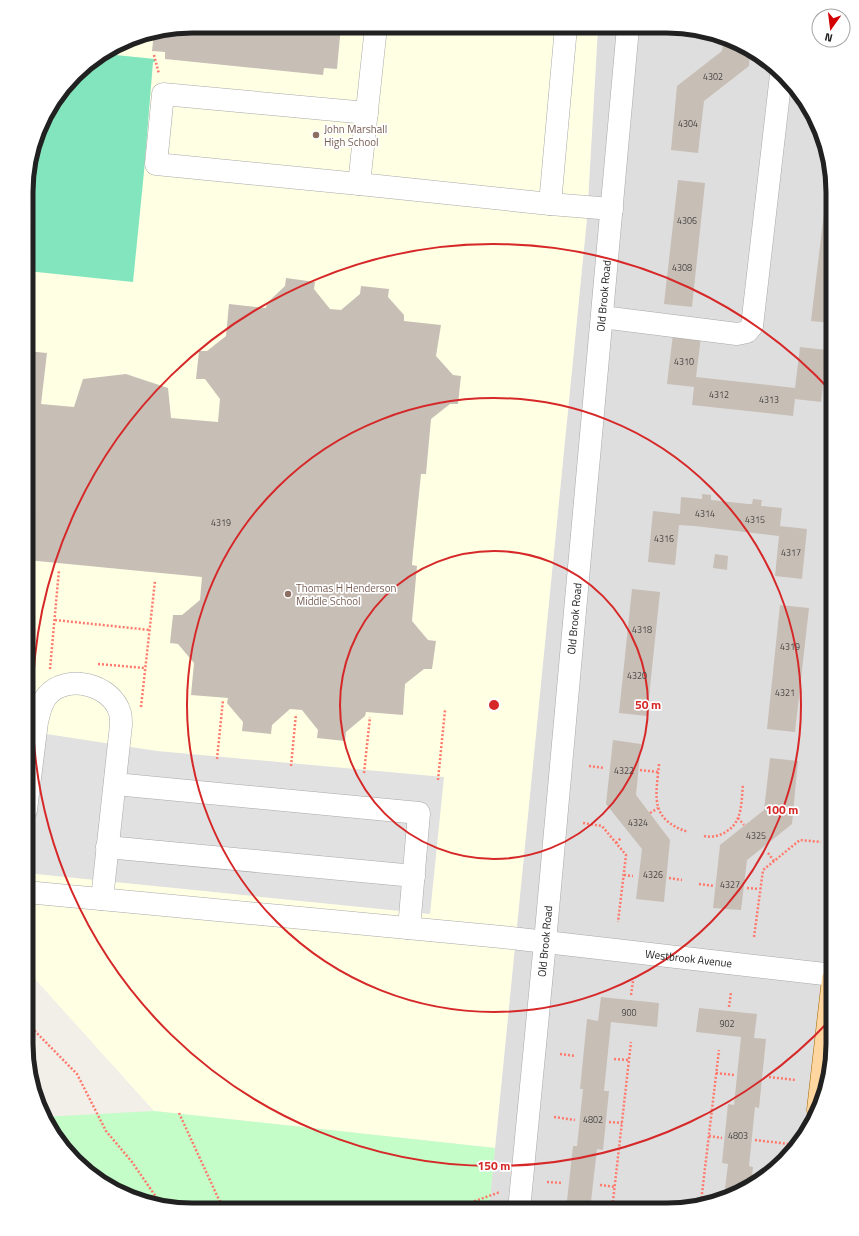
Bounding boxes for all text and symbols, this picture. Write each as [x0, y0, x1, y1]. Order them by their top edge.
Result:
north arrow [811, 8, 851, 48]
text: N [823, 29, 834, 46]
house number: 4302 [703, 70, 723, 83]
house number: 4304 [678, 117, 698, 130]
place label: John Marshall High School [324, 121, 387, 150]
marker: John Marshall High School [311, 130, 321, 140]
house number: 4306 [677, 214, 697, 227]
street label: Old Brook Road [592, 259, 615, 332]
house number: 4308 [672, 261, 692, 274]
house number: 4310 [674, 355, 694, 368]
house number: 4312 [709, 388, 729, 401]
house number: 4313 [759, 393, 779, 406]
house number: 4314 [695, 507, 715, 520]
house number: 4315 [745, 513, 765, 526]
house number: 4319 [211, 516, 231, 529]
house number: 4316 [654, 532, 674, 545]
house number: 4317 [781, 546, 801, 559]
place label: Thomas H Henderson Middle School [296, 580, 397, 609]
street label: Old Brook Road [563, 582, 586, 655]
marker: Thomas H Henderson Middle School [283, 589, 293, 599]
house number: 4318 [632, 623, 652, 636]
house number: 4319 [780, 640, 800, 653]
house number: 4320 [627, 669, 647, 682]
house number: 4321 [775, 686, 795, 699]
text: 50 m [635, 695, 661, 714]
centre of rings [487, 698, 501, 712]
house number: 4322 [614, 764, 634, 777]
text: 100 m [766, 800, 798, 819]
house number: 4324 [628, 816, 648, 829]
house number: 4325 [746, 829, 766, 842]
house number: 4326 [643, 868, 663, 881]
house number: 4327 [720, 878, 740, 891]
street label: Old Brook Road [534, 905, 556, 978]
street label: Westbrook Avenue [644, 945, 733, 971]
house number: 900 [621, 1006, 637, 1019]
house number: 902 [719, 1017, 735, 1030]
house number: 4802 [583, 1113, 603, 1126]
house number: 4803 [728, 1129, 748, 1142]
text: 150 m [478, 1156, 510, 1175]

